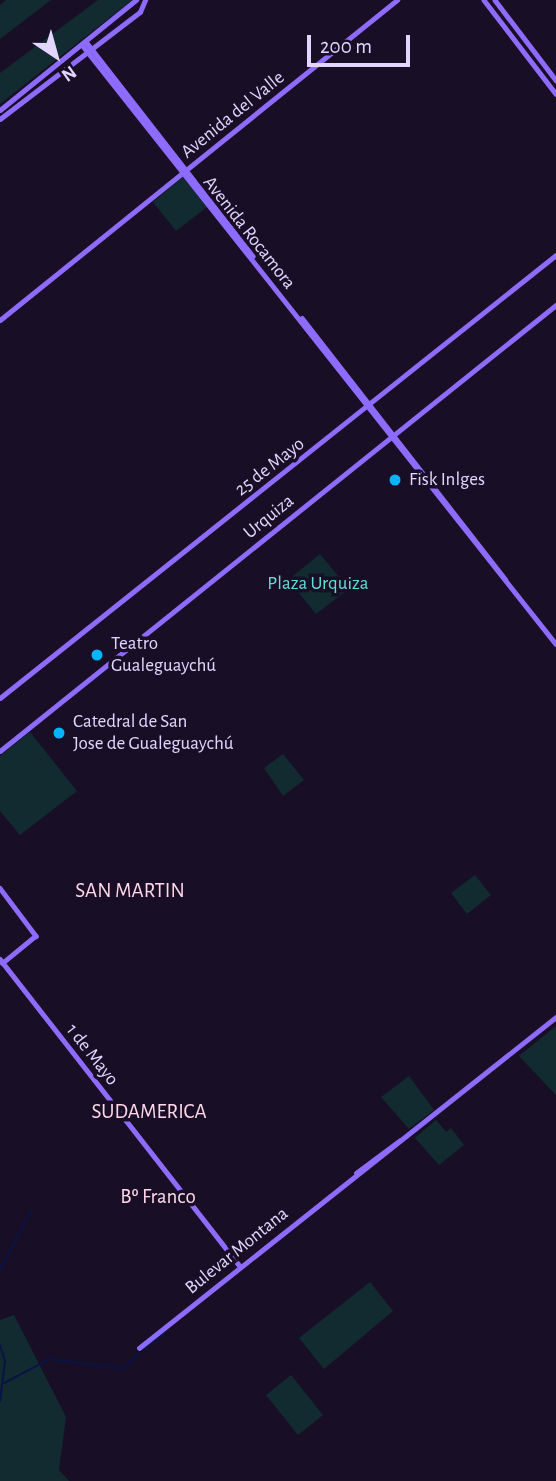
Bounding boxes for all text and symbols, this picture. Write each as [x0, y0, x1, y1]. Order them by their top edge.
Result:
north arrow [21, 21, 91, 91]
scale bar [311, 21, 414, 65]
text: 200 m [320, 36, 372, 57]
text: N [58, 62, 80, 85]
street label: Avenida del Valle [177, 66, 289, 164]
street label: Avenida Rocamora [198, 172, 300, 294]
street label: 25 de Mayo [231, 433, 309, 501]
place label: Fisk Inlges [409, 469, 485, 491]
marker: Fisk Inlges [387, 472, 403, 488]
street label: Urquiza [239, 490, 299, 544]
park label: Plaza Urquiza [267, 573, 369, 595]
place label: Teatro Gualeguaychú [111, 633, 216, 677]
marker: Teatro Gualeguaychú [89, 647, 105, 663]
place label: Catedral de San Jose de Gualeguaychú [73, 711, 233, 755]
marker: Catedral de San Jose de Gualeguaychú [51, 725, 67, 741]
district label: SAN MARTIN [66, 878, 194, 904]
street label: 1 de Mayo [61, 1020, 123, 1090]
district label: SUDAMERICA [83, 1099, 215, 1125]
district label: Bº Franco [120, 1184, 196, 1210]
street label: Bulevar Montana [181, 1203, 293, 1299]

